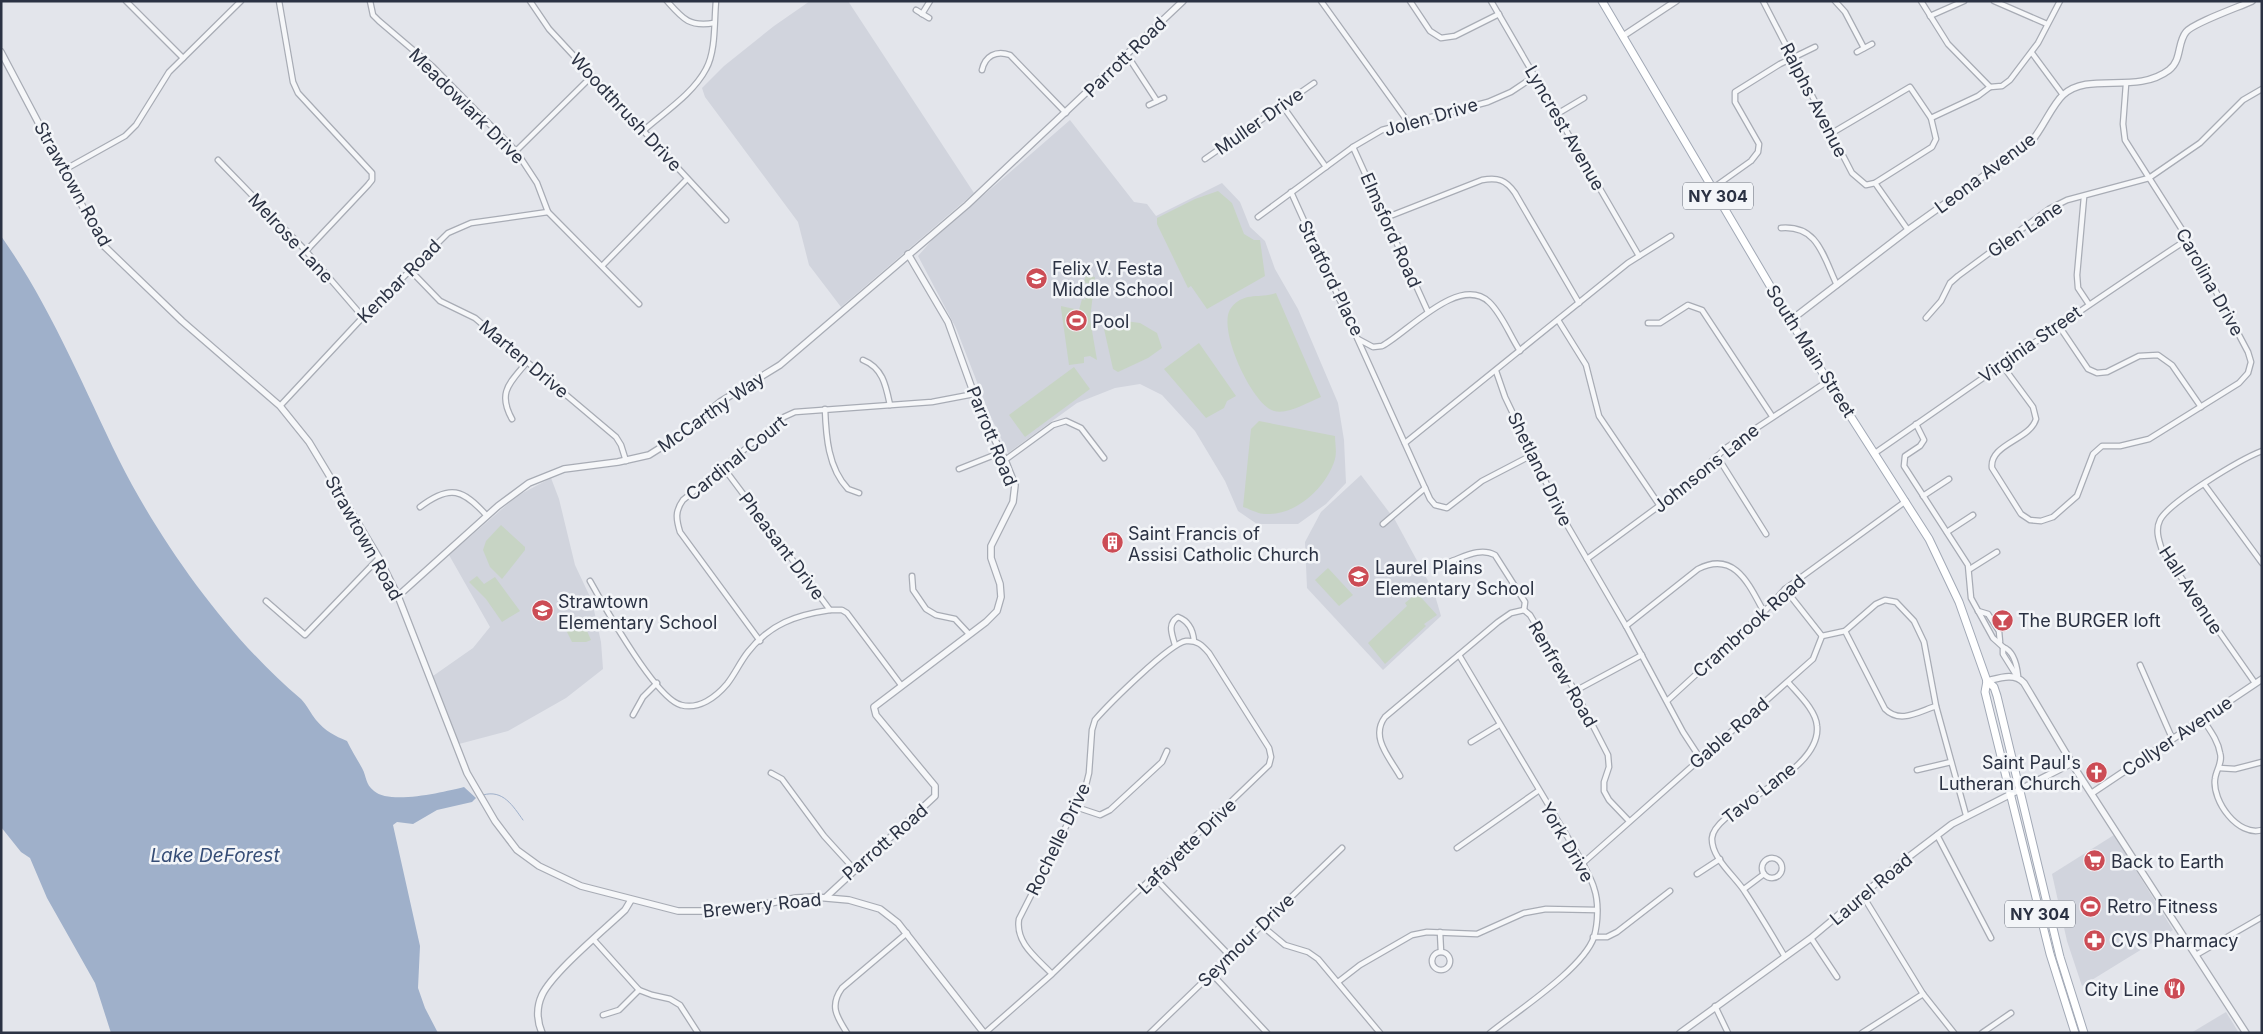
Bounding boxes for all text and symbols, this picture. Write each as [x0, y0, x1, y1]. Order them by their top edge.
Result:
street label: Parrott Road [1080, 13, 1170, 101]
street label: Ralphs Avenue [1776, 39, 1852, 161]
street label: Meadowlark Drive [405, 44, 529, 168]
street label: Woodthrush Drive [566, 49, 686, 175]
street label: Lyncrest Avenue [1521, 62, 1609, 194]
street label: Muller Drive [1211, 83, 1307, 159]
street label: Jolen Drive [1382, 94, 1480, 140]
street label: Strawtown Road [30, 118, 116, 250]
street label: Leona Avenue [1931, 128, 2039, 218]
street label: Elmsford Road [1356, 169, 1426, 291]
road number: NY 304 [1683, 182, 1753, 210]
street label: Melrose Lane [244, 189, 338, 287]
street label: Glen Lane [1984, 196, 2066, 262]
street label: Stratford Place [1294, 217, 1368, 339]
street label: Carolina Drive [2172, 225, 2248, 339]
street label: Kenbar Road [353, 235, 445, 327]
place label: Felix V. Festa Middle School [1052, 258, 1173, 300]
school or university icon: Felix V. Festa Middle School [1024, 266, 1048, 290]
street label: South Main Street [1762, 281, 1860, 421]
street label: Virginia Street [1975, 301, 2085, 387]
sports icon: Pool [1064, 309, 1088, 333]
place label: Pool [1092, 311, 1129, 332]
street label: Marten Drive [475, 316, 573, 402]
street label: McCarthy Way [654, 368, 768, 456]
street label: Parrott Road [962, 383, 1022, 489]
street label: Shetland Drive [1503, 408, 1577, 530]
street label: Cardinal Court [682, 411, 790, 505]
street label: Johnsons Lane [1649, 419, 1763, 517]
street label: Strawtown Road [321, 472, 407, 604]
street label: Pheasant Drive [735, 488, 829, 604]
place label: Saint Francis of Assisi Catholic Church [1128, 523, 1319, 565]
building icon: Saint Francis of Assisi Catholic Church [1100, 531, 1124, 555]
street label: Hall Avenue [2155, 542, 2227, 638]
place label: Laurel Plains Elementary School [1375, 557, 1534, 599]
school or university icon: Laurel Plains Elementary School [1347, 565, 1371, 589]
street label: Crambrook Road [1689, 570, 1809, 682]
place label: Strawtown Elementary School [558, 591, 717, 633]
school or university icon: Strawtown Elementary School [530, 599, 554, 623]
bar icon: The BURGER loft [1990, 608, 2014, 632]
place label: The BURGER loft [2018, 610, 2161, 631]
street label: Renfrew Road [1524, 617, 1602, 731]
street label: Collyer Avenue [2118, 691, 2236, 781]
street label: Gable Road [1685, 693, 1773, 773]
place label: Saint Paul's Lutheran Church [1939, 752, 2081, 794]
street label: Tavo Lane [1718, 758, 1800, 828]
church icon: Saint Paul's Lutheran Church [2085, 760, 2109, 784]
street label: Rochelle Drive [1022, 779, 1094, 899]
street label: Lafayette Drive [1134, 794, 1240, 898]
street label: Parrott Road [838, 799, 932, 885]
street label: York Drive [1536, 799, 1598, 885]
water label: Lake DeForest [150, 844, 280, 867]
street label: Laurel Road [1826, 849, 1916, 929]
supermarket icon: Back to Earth [2083, 849, 2107, 873]
place label: Back to Earth [2111, 851, 2224, 872]
street label: Brewery Road [702, 888, 822, 922]
street label: Seymour Drive [1194, 889, 1298, 991]
sports icon: Retro Fitness [2079, 894, 2103, 918]
place label: Retro Fitness [2107, 896, 2218, 917]
road number: NY 304 [2005, 901, 2075, 928]
pharmacy icon: CVS Pharmacy [2083, 928, 2107, 952]
place label: CVS Pharmacy [2111, 930, 2238, 951]
restaurant icon: City Line [2163, 977, 2187, 1001]
place label: City Line [2084, 979, 2159, 1000]

